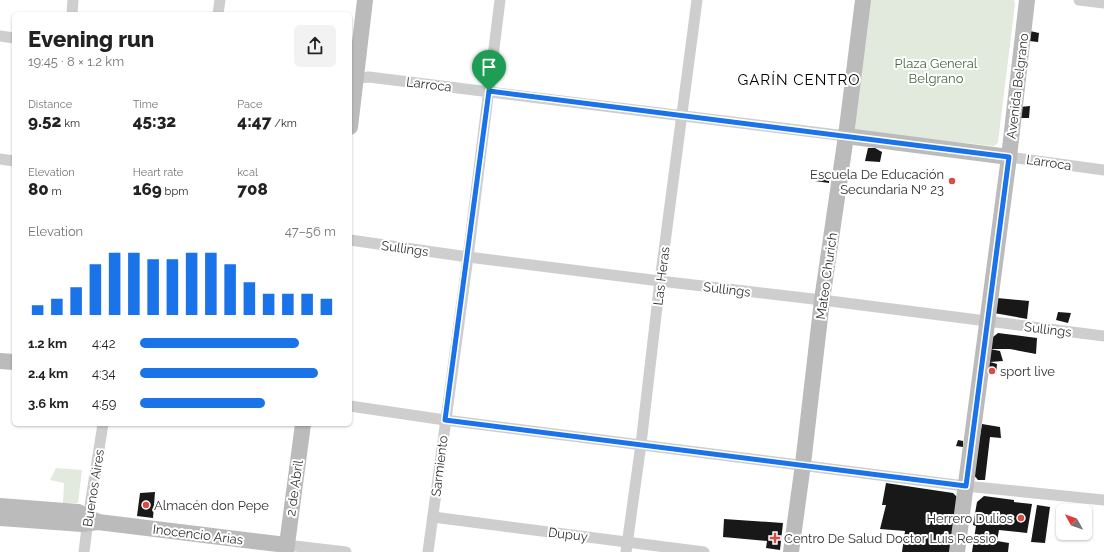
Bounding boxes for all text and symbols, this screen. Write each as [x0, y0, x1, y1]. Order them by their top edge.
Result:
button: share [294, 25, 336, 67]
text: Evening run [28, 26, 154, 52]
street label: Avenida Belgrano [1004, 32, 1031, 140]
pin [472, 50, 506, 91]
text: 19:45 · 8 × 1.2 km [28, 54, 124, 69]
icon: arrive [478, 56, 500, 78]
park label: Plaza General Belgrano [895, 56, 978, 86]
district label: GARÍN CENTRO [737, 71, 861, 89]
street label: Larroca [405, 74, 452, 95]
text: Distance [28, 98, 72, 111]
text: Time [133, 98, 158, 111]
text: Pace [237, 98, 263, 111]
text: 9.52 [28, 111, 61, 131]
text: 45:32 [133, 111, 176, 131]
text: 4:47 [237, 111, 271, 131]
text: km [61, 117, 80, 130]
text: /km [271, 117, 297, 130]
street label: Larroca [1025, 152, 1073, 173]
text: Elevation [28, 166, 75, 179]
text: Heart rate [133, 166, 183, 179]
text: kcal [237, 166, 258, 179]
place label: Escuela De Educación Secundaria Nº 23 [810, 167, 944, 197]
marker: Escuela De Educación Secundaria Nº 23 [947, 176, 957, 186]
text: 80 [28, 179, 49, 199]
text: 169 [133, 179, 162, 199]
text: 708 [237, 179, 268, 199]
text: m [49, 185, 62, 198]
text: bpm [162, 185, 188, 198]
text: Elevation [28, 224, 83, 239]
text: 47–56 m [285, 224, 336, 239]
street label: Mateo Churich [813, 232, 840, 320]
street label: Sullings [380, 238, 429, 259]
street label: Las Heras [650, 246, 673, 306]
street label: Sullings [702, 279, 751, 300]
street label: Sullings [1023, 319, 1072, 340]
text: 1.2 km [28, 336, 67, 351]
text: 4:42 [92, 336, 115, 351]
place label: sport live [1000, 364, 1055, 379]
text: 2.4 km [28, 366, 68, 381]
text: 4:34 [92, 366, 116, 381]
marker: sport live [987, 366, 997, 376]
text: 3.6 km [28, 396, 69, 411]
text: 4:59 [92, 396, 116, 411]
street label: Sarmiento [428, 434, 451, 497]
street label: Buenos Aires [80, 448, 107, 528]
street label: 2 de Abril [283, 459, 306, 517]
place label: Almacén don Pepe [154, 498, 269, 513]
marker: Almacén don Pepe [141, 500, 151, 510]
north arrow [1056, 504, 1092, 540]
map controls [1056, 504, 1092, 540]
place label: Herrero Dulios [927, 511, 1013, 526]
marker: Herrero Dulios [1016, 513, 1026, 523]
street label: Inocencio Arias [152, 522, 244, 547]
street label: Dupuy [547, 525, 589, 544]
place label: Centro De Salud Doctor Luis Ressio [784, 531, 996, 546]
marker: Centro De Salud Doctor Luis Ressio [769, 532, 781, 544]

